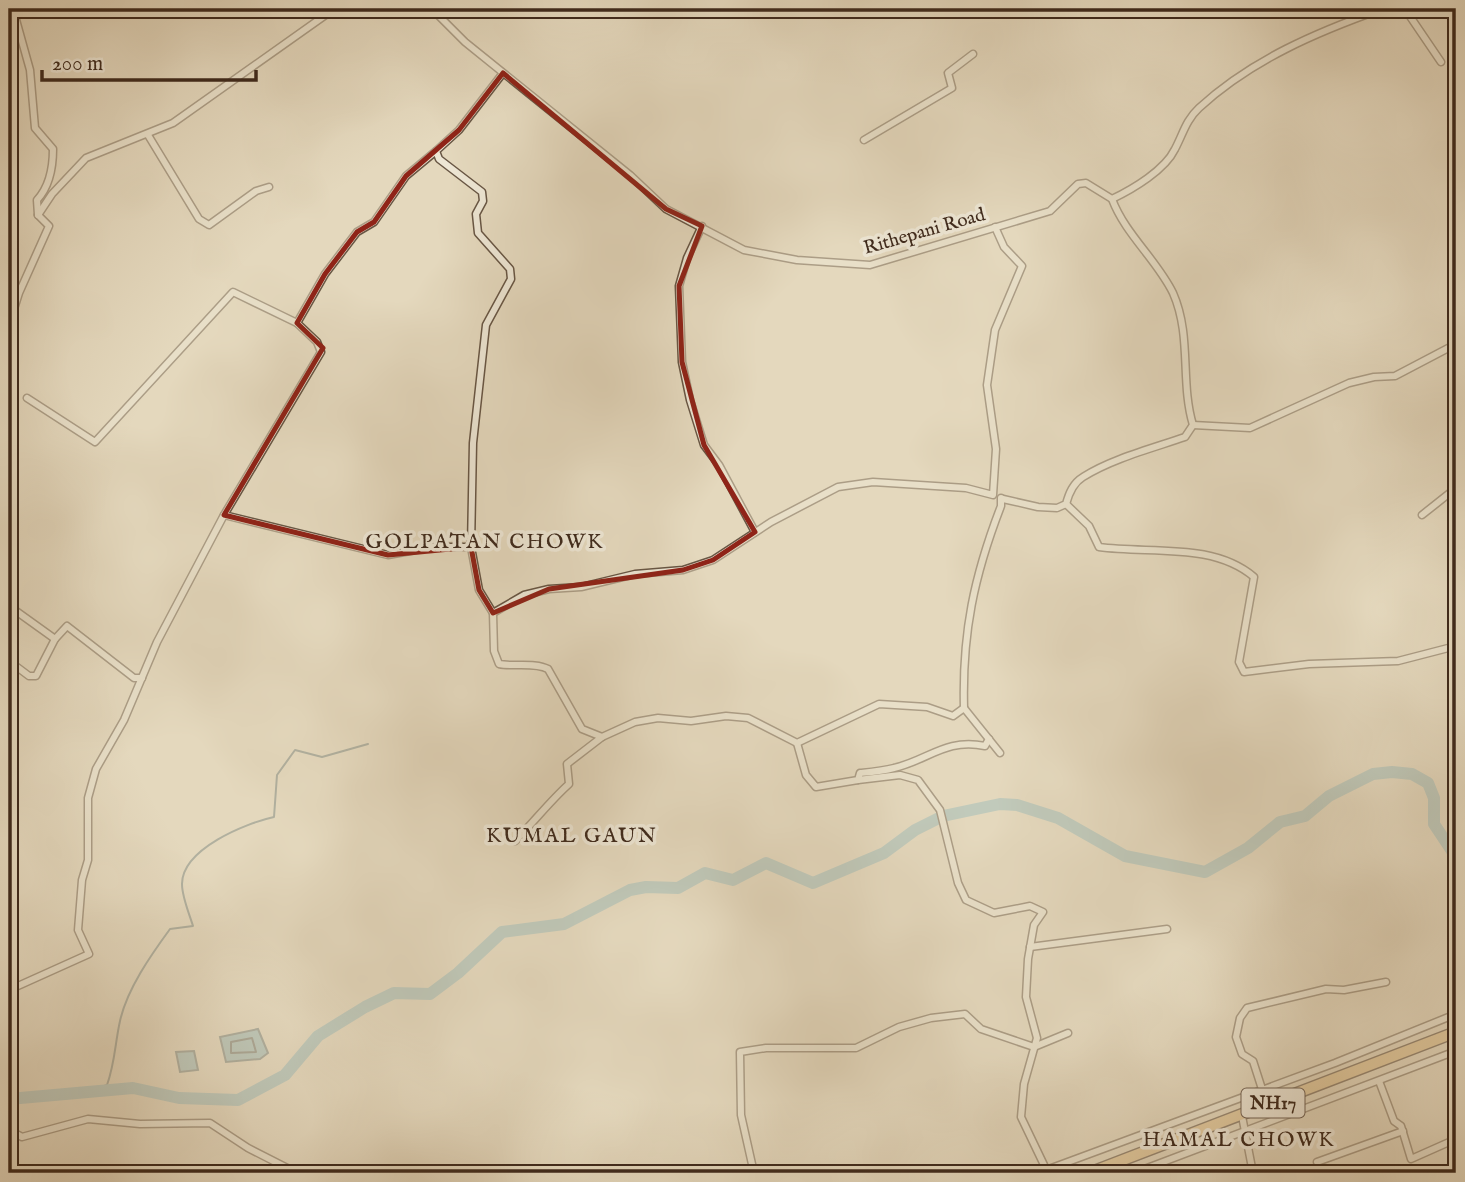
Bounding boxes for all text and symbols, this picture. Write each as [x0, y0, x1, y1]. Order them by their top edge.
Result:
scale bar [42, 38, 256, 82]
text: 200 m [52, 51, 103, 78]
street label: Rithepani Road [861, 203, 989, 261]
district label: GOLPATAN CHOWK [366, 529, 604, 556]
district label: KUMAL GAUN [486, 823, 658, 850]
road number: NH17 [1242, 1088, 1304, 1118]
district label: HAMAL CHOWK [1143, 1127, 1335, 1154]

